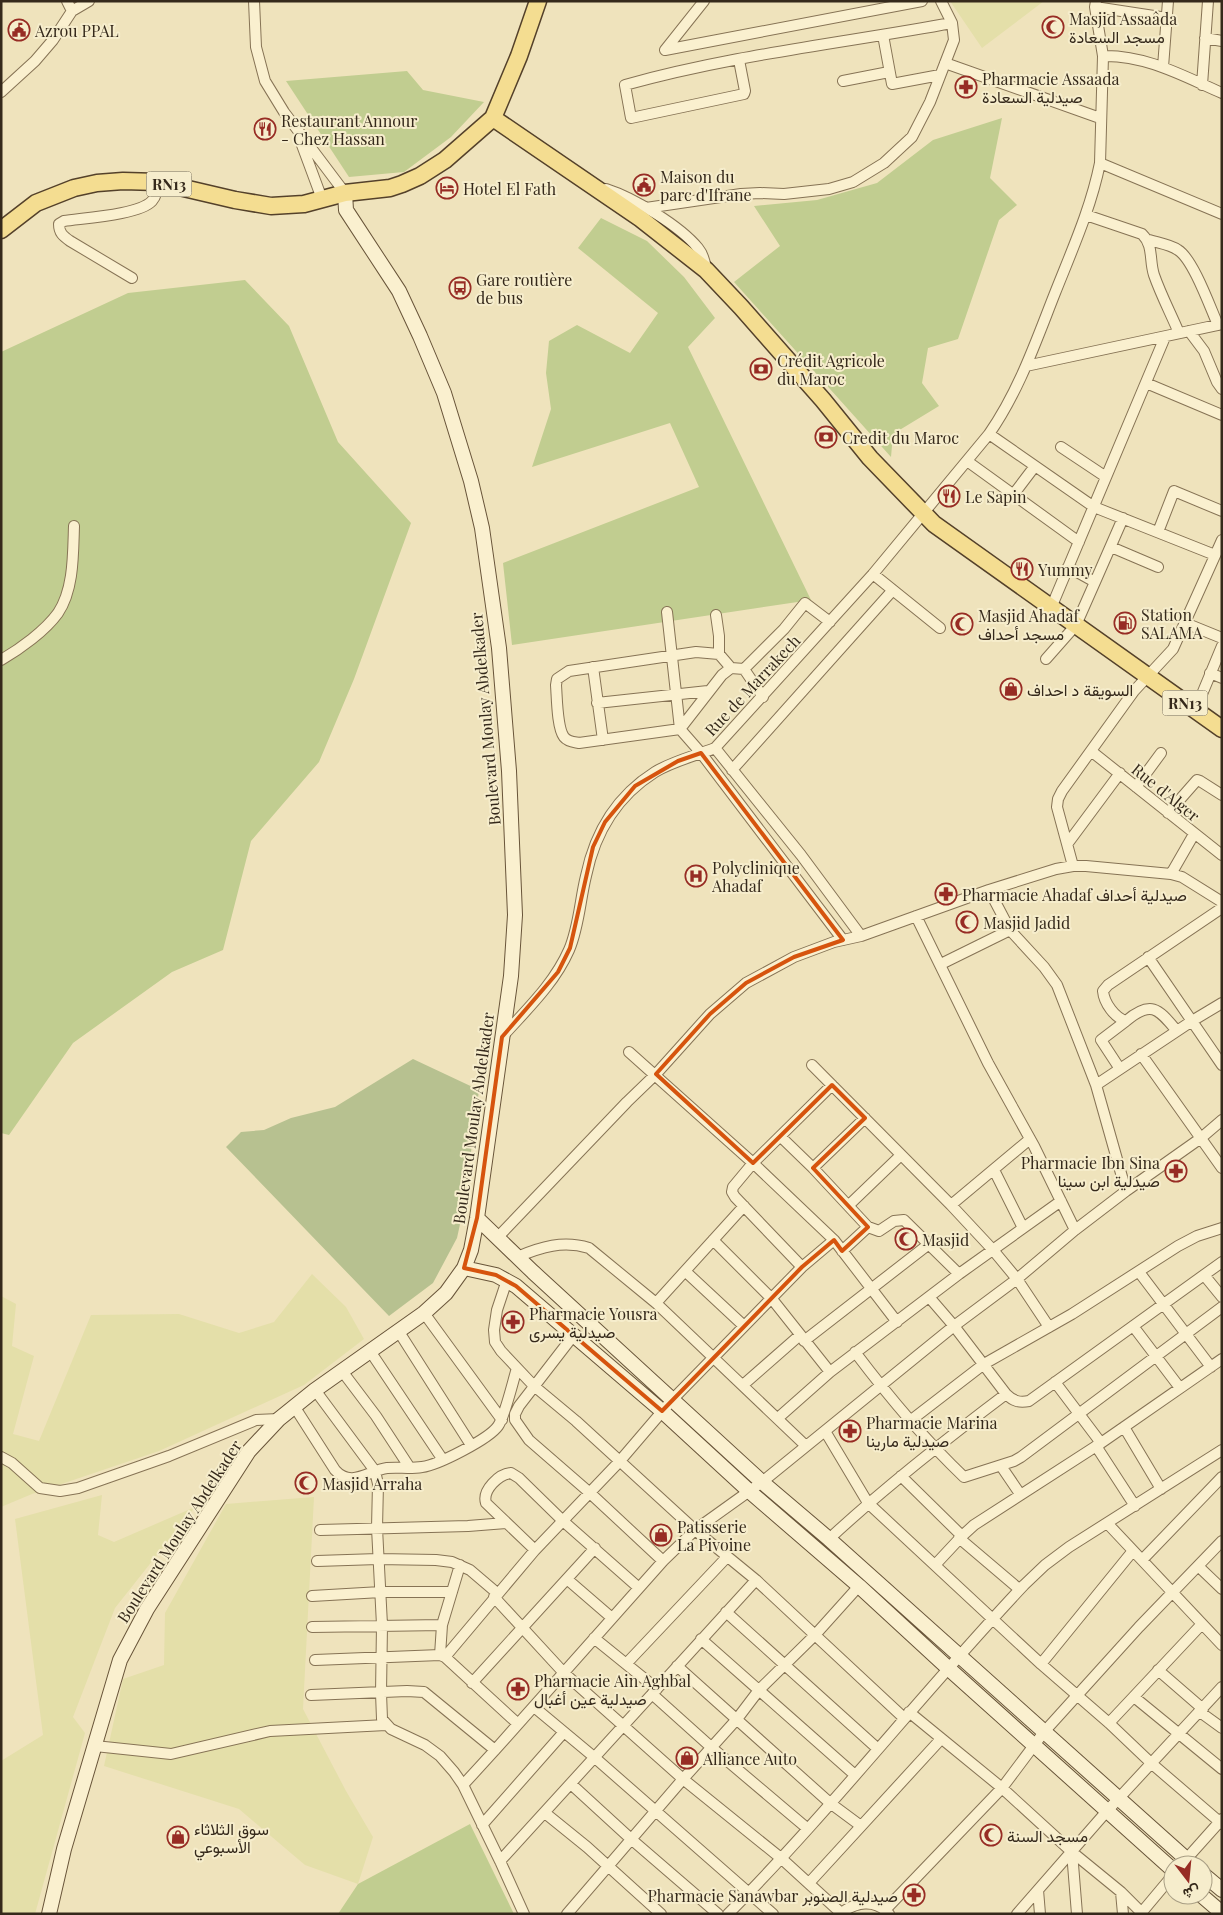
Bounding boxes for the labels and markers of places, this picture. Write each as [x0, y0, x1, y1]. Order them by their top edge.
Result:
place label: Masjid Assaâda مسجد السعادة [1069, 8, 1177, 47]
mosque icon: Masjid Assaâda مسجد السعادة [1041, 15, 1065, 39]
public building icon: Azrou PPAL [7, 18, 31, 42]
place label: Azrou PPAL [34, 20, 119, 41]
place label: Pharmacie Assaada صيدلية السعادة [982, 68, 1120, 107]
pharmacy icon: Pharmacie Assaada صيدلية السعادة [954, 75, 978, 99]
place label: Restaurant Annour - Chez Hassan [281, 110, 417, 149]
restaurant icon: Restaurant Annour - Chez Hassan [253, 117, 277, 141]
place label: Maison du parc d'Ifrane [660, 166, 752, 205]
public building icon: Maison du parc d'Ifrane [632, 173, 656, 197]
hotel icon: Hotel El Fath [435, 176, 459, 200]
place label: Hotel El Fath [463, 178, 557, 199]
place label: Gare routière de bus [476, 269, 572, 308]
bus stop icon: Gare routière de bus [448, 276, 472, 300]
place label: Crédit Agricole du Maroc [777, 350, 885, 389]
bank icon: Crédit Agricole du Maroc [749, 357, 773, 381]
bank icon: Credit du Maroc [814, 425, 838, 449]
place label: Credit du Maroc [842, 427, 959, 448]
restaurant icon: Le Sapin [937, 484, 961, 508]
place label: Le Sapin [965, 486, 1027, 507]
restaurant icon: Yummy [1010, 557, 1034, 581]
place label: Yummy [1037, 559, 1093, 580]
place label: Station SALAMA [1141, 604, 1203, 643]
place label: Masjid Ahadaf مسجد أحداف [978, 605, 1080, 644]
fuel station icon: Station SALAMA [1113, 611, 1137, 635]
mosque icon: Masjid Ahadaf مسجد أحداف [950, 612, 974, 636]
shop icon: السويقة د احداف [999, 677, 1023, 701]
place label: السويقة د احداف [1027, 679, 1133, 701]
place label: Polyclinique Ahadaf [711, 857, 800, 896]
hospital icon: Polyclinique Ahadaf [684, 864, 708, 888]
pharmacy icon: Pharmacie Ahadaf صيدلية أحداف [934, 882, 958, 906]
place label: Pharmacie Ahadaf صيدلية أحداف [962, 884, 1187, 905]
mosque icon: Masjid Jadid [955, 910, 979, 934]
place label: Masjid Jadid [983, 912, 1070, 933]
place label: Pharmacie Ibn Sina صيدلية ابن سينا [1021, 1152, 1160, 1192]
pharmacy icon: Pharmacie Ibn Sina صيدلية ابن سينا [1164, 1159, 1188, 1183]
mosque icon: Masjid [894, 1227, 918, 1251]
place label: Masjid [922, 1229, 969, 1250]
place label: Pharmacie Yousra صيدلية يسرى [529, 1303, 658, 1343]
pharmacy icon: Pharmacie Yousra صيدلية يسرى [501, 1310, 525, 1334]
place label: Pharmacie Marina صيدلية مارينا [866, 1412, 998, 1452]
pharmacy icon: Pharmacie Marina صيدلية مارينا [838, 1419, 862, 1443]
mosque icon: Masjid Arraha [294, 1471, 318, 1495]
place label: Masjid Arraha [322, 1473, 422, 1494]
place label: Patisserie La Pivoine [677, 1516, 751, 1555]
shop icon: Patisserie La Pivoine [649, 1523, 673, 1547]
place label: Pharmacie Ain Aghbal صيدلية عين أغبال [534, 1670, 692, 1710]
pharmacy icon: Pharmacie Ain Aghbal صيدلية عين أغبال [506, 1677, 530, 1701]
shop icon: Alliance Auto [675, 1746, 699, 1770]
place label: Alliance Auto [702, 1748, 797, 1769]
place label: سوق الثلاثاء الأسبوعي [194, 1818, 269, 1861]
mosque icon: مسجد السنة [979, 1823, 1003, 1847]
shop icon: سوق الثلاثاء الأسبوعي [166, 1825, 190, 1849]
place label: مسجد السنة [1007, 1825, 1088, 1846]
pharmacy icon: Pharmacie Sanawbar صيدلية الصنوبر [902, 1883, 926, 1907]
place label: Pharmacie Sanawbar صيدلية الصنوبر [648, 1885, 898, 1907]

